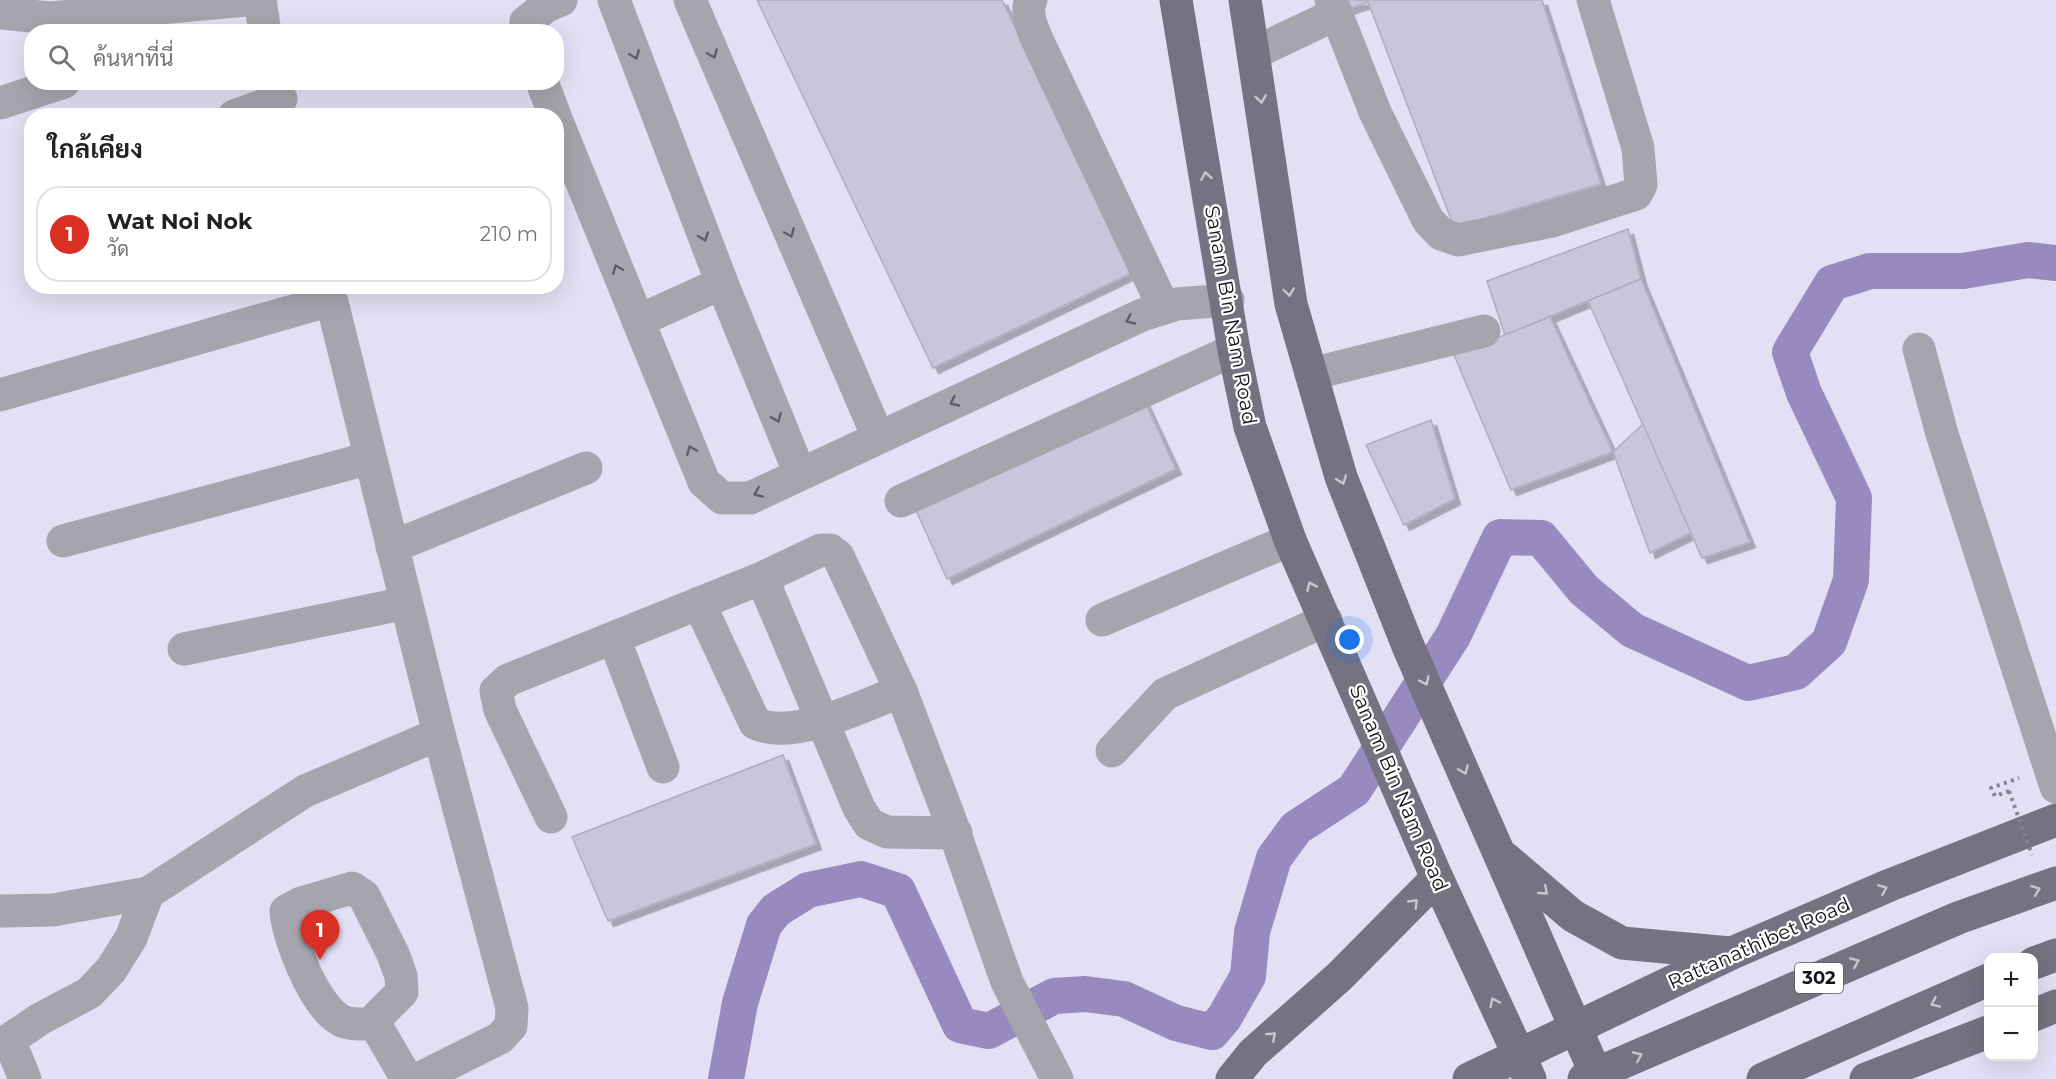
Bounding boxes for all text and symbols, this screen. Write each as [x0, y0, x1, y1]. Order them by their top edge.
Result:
search box [24, 24, 564, 90]
icon: search [45, 41, 78, 74]
text: ค้นหาที่นี่ [93, 45, 173, 72]
one-way arrow [706, 47, 718, 58]
one-way arrow [628, 49, 640, 60]
one-way arrow [1254, 95, 1266, 104]
text: ใกล้เคียง [48, 133, 143, 165]
one-way arrow [1201, 171, 1213, 180]
street label: Sanam Bin Nam Road [1200, 204, 1262, 426]
text: Wat Noi Nok [107, 208, 252, 235]
text: 1 [66, 222, 73, 246]
text: 210 m [480, 222, 538, 246]
one-way arrow [783, 227, 795, 238]
one-way arrow [697, 231, 709, 242]
text: วัด [107, 237, 129, 261]
one-way arrow [612, 265, 625, 275]
one-way arrow [1283, 287, 1295, 297]
one-way arrow [1126, 313, 1137, 325]
one-way arrow [949, 395, 960, 407]
one-way arrow [770, 412, 782, 423]
one-way arrow [686, 445, 698, 456]
one-way arrow [1335, 474, 1348, 485]
one-way arrow [753, 486, 764, 498]
one-way arrow [1306, 582, 1318, 593]
your location [1335, 625, 1364, 654]
one-way arrow [1417, 675, 1429, 686]
street label: Sanam Bin Nam Road [1345, 681, 1453, 895]
one-way arrow [1457, 763, 1469, 774]
one-way arrow [1537, 884, 1548, 895]
one-way arrow [1876, 884, 1887, 896]
one-way arrow [2030, 884, 2041, 897]
street label: Rattanathibet Road [1664, 892, 1854, 994]
one-way arrow [1406, 899, 1417, 910]
pin: 1 [300, 910, 340, 960]
map controls [1984, 953, 2038, 1061]
button: + [1984, 953, 2038, 1007]
one-way arrow [1849, 957, 1860, 969]
road number: 302 [1795, 963, 1843, 993]
one-way arrow [1930, 996, 1941, 1008]
one-way arrow [1489, 997, 1501, 1008]
button: − [1984, 1007, 2038, 1061]
one-way arrow [1265, 1032, 1276, 1043]
one-way arrow [1631, 1051, 1642, 1063]

